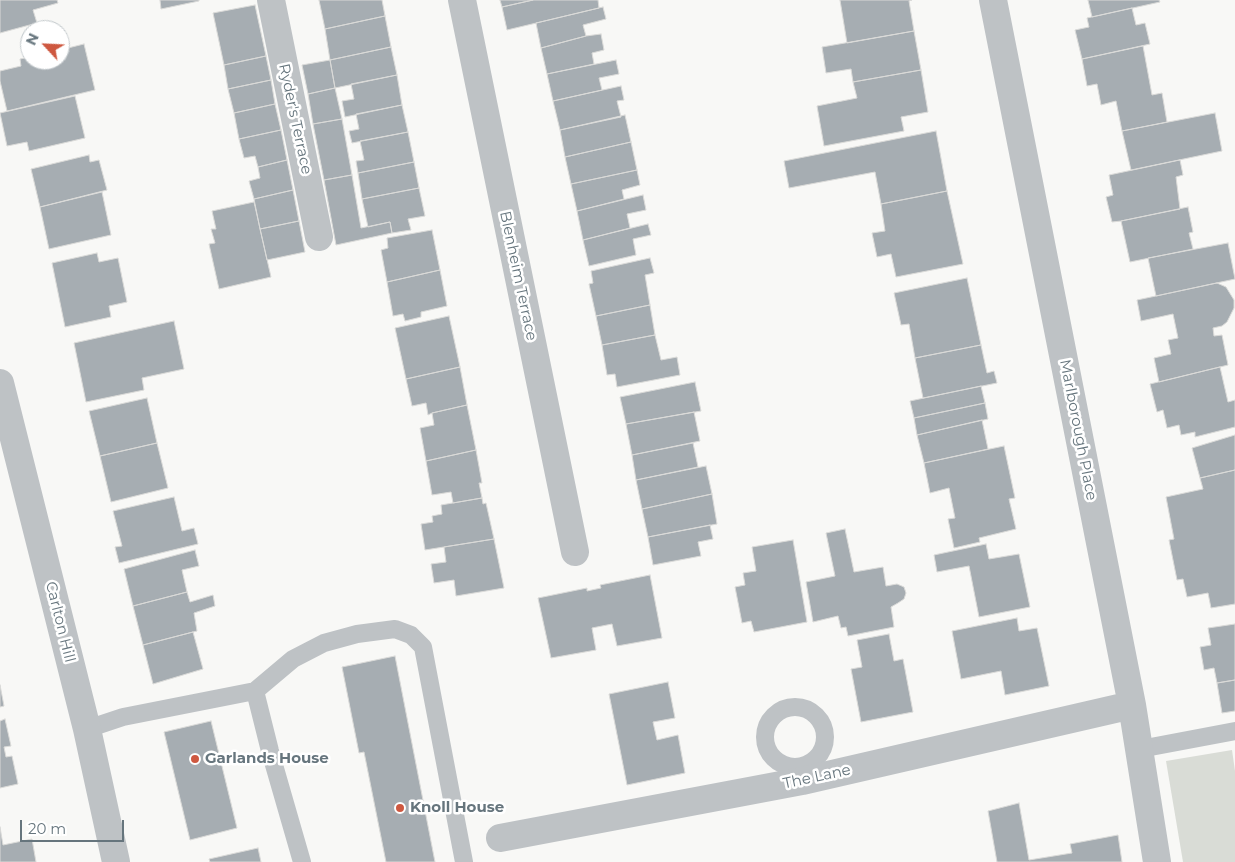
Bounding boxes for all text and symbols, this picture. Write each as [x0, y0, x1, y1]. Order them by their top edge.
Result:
north arrow [20, 20, 70, 70]
text: N [22, 30, 43, 48]
street label: Ryder's Terrace [274, 62, 316, 176]
street label: Blenheim Terrace [495, 210, 541, 342]
street label: Marlborough Place [1055, 358, 1101, 502]
street label: Carlton Hill [41, 580, 79, 664]
place label: Garlands House [205, 750, 329, 768]
marker: Garlands House [189, 753, 201, 765]
street label: The Lane [782, 761, 852, 793]
place label: Knoll House [410, 799, 504, 817]
marker: Knoll House [394, 802, 406, 814]
scale bar [22, 810, 126, 842]
text: 20 m [28, 819, 66, 838]

